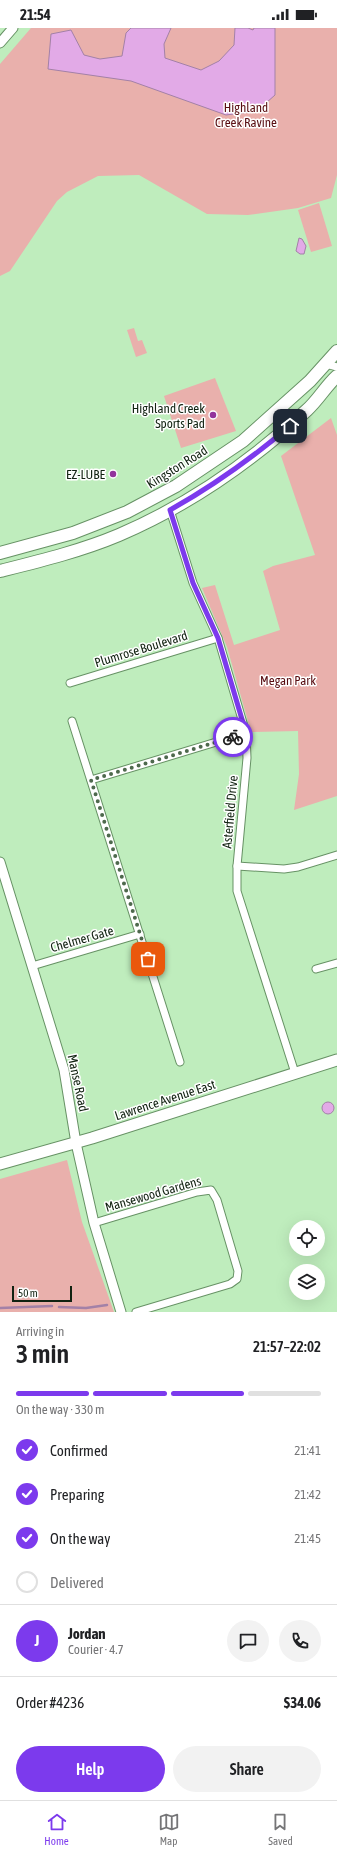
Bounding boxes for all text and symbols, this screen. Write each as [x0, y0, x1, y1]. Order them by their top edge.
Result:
text: 21:54 [20, 6, 51, 23]
park label: Highland Creek Ravine [215, 100, 277, 130]
place label: Highland Creek Sports Pad [132, 401, 205, 431]
pin [273, 409, 307, 443]
marker: Highland Creek Sports Pad [208, 410, 218, 420]
icon: home [279, 415, 301, 437]
street label: Kingston Road [144, 442, 210, 492]
place label: EZ-LUBE [66, 467, 105, 482]
marker: EZ-LUBE [108, 469, 118, 479]
street label: Plumrose Boulevard [93, 628, 189, 670]
park label: Megan Park [260, 673, 316, 688]
courier [213, 717, 253, 757]
icon: bike [222, 726, 244, 748]
street label: Asterfield Drive [219, 775, 241, 849]
street label: Chelmer Gate [49, 923, 115, 955]
pin [131, 942, 165, 976]
icon: bag [137, 948, 159, 970]
street label: Manse Road [65, 1053, 91, 1113]
street label: Lawrence Avenue East [113, 1077, 218, 1123]
street label: Mansewood Gardens [103, 1173, 203, 1215]
map controls [289, 1220, 325, 1300]
button: locate [289, 1220, 325, 1256]
button: layers [289, 1264, 325, 1300]
scale bar [12, 1284, 72, 1303]
text: 50 m [18, 1287, 38, 1299]
text: Arriving in [16, 1324, 64, 1339]
text: 21:57–22:02 [253, 1338, 321, 1355]
text: 3 min [16, 1339, 69, 1369]
text: On the way · 330 m [16, 1402, 104, 1417]
icon: check [16, 1439, 38, 1461]
text: Confirmed [50, 1442, 108, 1459]
text: 21:41 [294, 1443, 321, 1458]
icon: check [16, 1483, 38, 1505]
text: Preparing [50, 1486, 104, 1503]
text: 21:42 [294, 1487, 321, 1502]
icon: check [16, 1527, 38, 1549]
text: On the way [50, 1530, 111, 1547]
text: 21:45 [294, 1531, 321, 1546]
text: Delivered [50, 1574, 104, 1591]
button: chat [227, 1620, 269, 1662]
button: phone [279, 1620, 321, 1662]
text: Jordan [68, 1625, 106, 1642]
text: J [35, 1632, 39, 1649]
text: Courier · 4.7 [68, 1642, 124, 1657]
text: Order #4236 [16, 1694, 84, 1711]
text: $34.06 [284, 1694, 321, 1711]
button: Help [16, 1746, 165, 1792]
button: Share [173, 1746, 321, 1792]
tab: Home [44, 1811, 69, 1847]
tab: Map [158, 1811, 180, 1847]
tab: Saved [268, 1811, 293, 1847]

